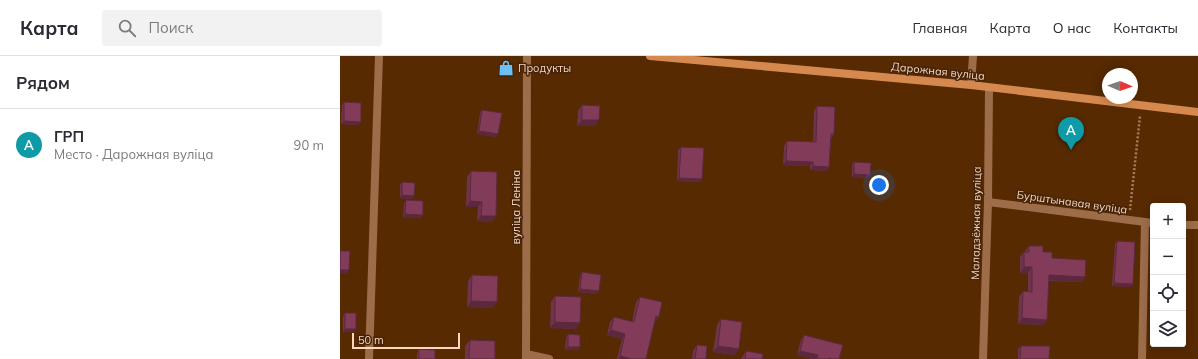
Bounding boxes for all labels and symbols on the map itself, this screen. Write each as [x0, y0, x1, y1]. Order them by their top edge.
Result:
shop icon: Продукты [497, 59, 515, 77]
street label: Дарожная вуліца [890, 59, 986, 83]
place label: Продукты [518, 61, 571, 75]
north arrow [1102, 68, 1138, 104]
pin: A [1058, 117, 1084, 150]
street label: Маладзёжная вуліца [968, 166, 984, 280]
street label: вуліца Леніна [509, 170, 523, 244]
your location [869, 175, 889, 195]
street label: Бурштынавая вуліца [1016, 187, 1128, 217]
scale bar [352, 331, 460, 350]

